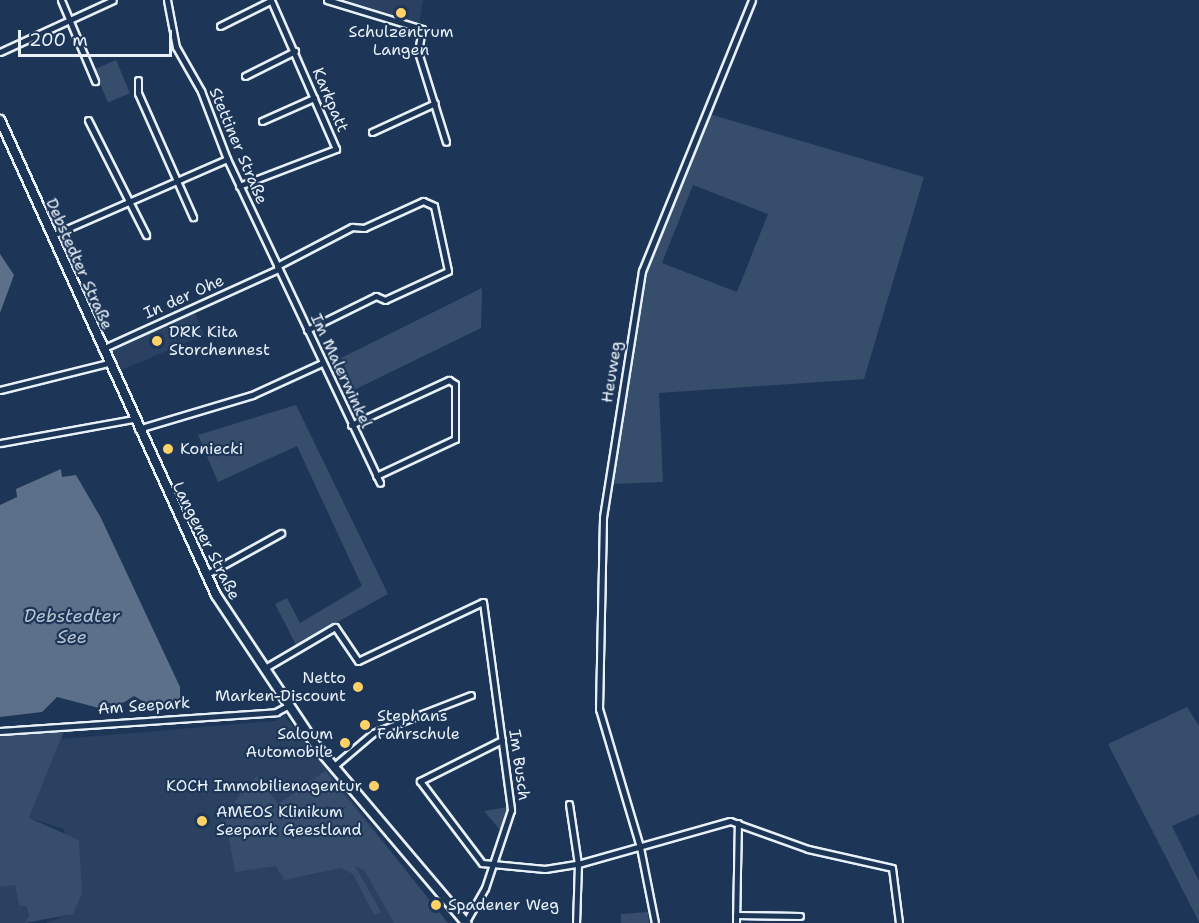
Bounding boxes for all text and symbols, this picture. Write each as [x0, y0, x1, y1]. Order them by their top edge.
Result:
marker: Schulzentrum Langen [394, 6, 408, 20]
scale bar [21, 18, 176, 56]
place label: Schulzentrum Langen [349, 22, 453, 60]
text: 200 m [29, 28, 88, 52]
street label: Karkpatt [308, 65, 352, 135]
street label: Stettiner Straße [205, 85, 271, 207]
street label: Debstedter Straße [41, 195, 117, 333]
street label: In der Ohe [141, 271, 227, 323]
street label: Im Malerwinkel [306, 311, 376, 431]
place label: DRK Kita Storchennest [169, 322, 270, 360]
marker: DRK Kita Storchennest [150, 334, 164, 348]
street label: Heuweg [598, 340, 626, 404]
place label: Koniecki [180, 439, 243, 459]
marker: Koniecki [161, 442, 175, 456]
street label: Langener Straße [168, 479, 244, 603]
water label: Debstedter See [24, 606, 120, 648]
place label: Netto Marken-Discount [215, 668, 346, 706]
marker: Netto Marken-Discount [351, 680, 365, 694]
street label: Am Seepark [97, 693, 191, 719]
place label: Stephans Fahrschule [377, 706, 460, 744]
marker: Stephans Fahrschule [358, 718, 372, 732]
place label: Saloum Automobile [245, 724, 333, 762]
street label: Im Busch [505, 728, 533, 802]
marker: Saloum Automobile [338, 736, 352, 750]
place label: KOCH Immobilienagentur [166, 776, 362, 796]
marker: KOCH Immobilienagentur [367, 779, 381, 793]
place label: AMEOS Klinikum Seepark Geestland [216, 802, 362, 840]
marker: AMEOS Klinikum Seepark Geestland [193, 812, 211, 830]
place label: Spadener Weg [448, 895, 559, 915]
marker: Spadener Weg [429, 898, 443, 912]

